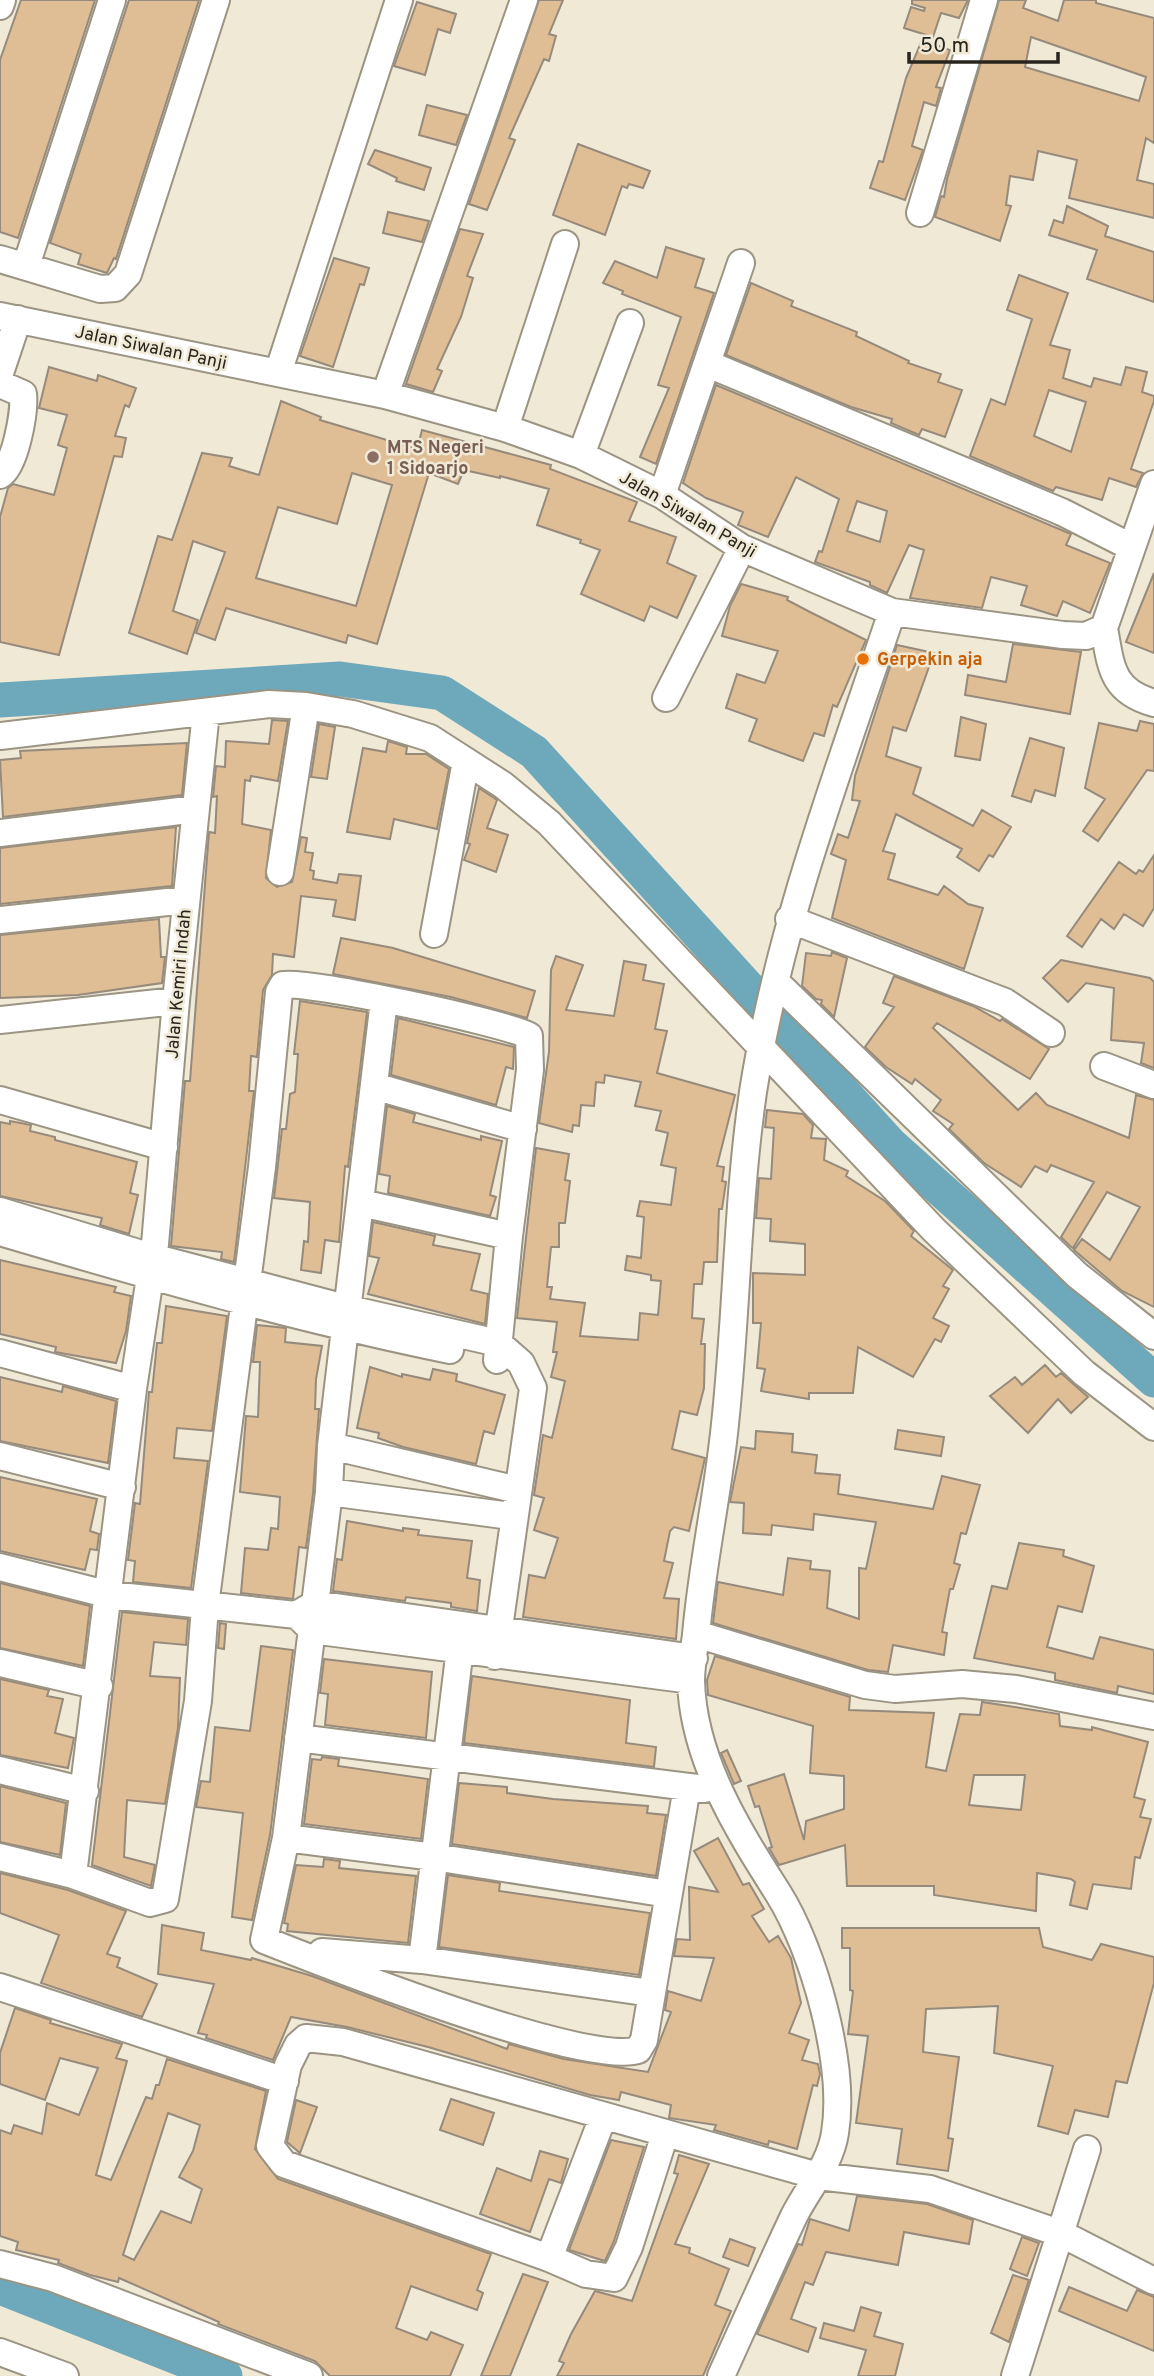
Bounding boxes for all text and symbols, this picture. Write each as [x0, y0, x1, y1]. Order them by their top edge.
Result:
scale bar [909, 21, 1058, 65]
text: 50 m [920, 33, 969, 60]
street label: Jalan Siwalan Panji [73, 321, 229, 376]
place label: MTS Negeri 1 Sidoarjo [387, 437, 484, 481]
marker: MTS Negeri 1 Sidoarjo [365, 449, 381, 465]
street label: Jalan Siwalan Panji [614, 467, 760, 564]
place label: Gerpekin aja [877, 649, 983, 672]
marker: Gerpekin aja [855, 651, 871, 667]
street label: Jalan Kemiri Indah [161, 908, 197, 1060]

